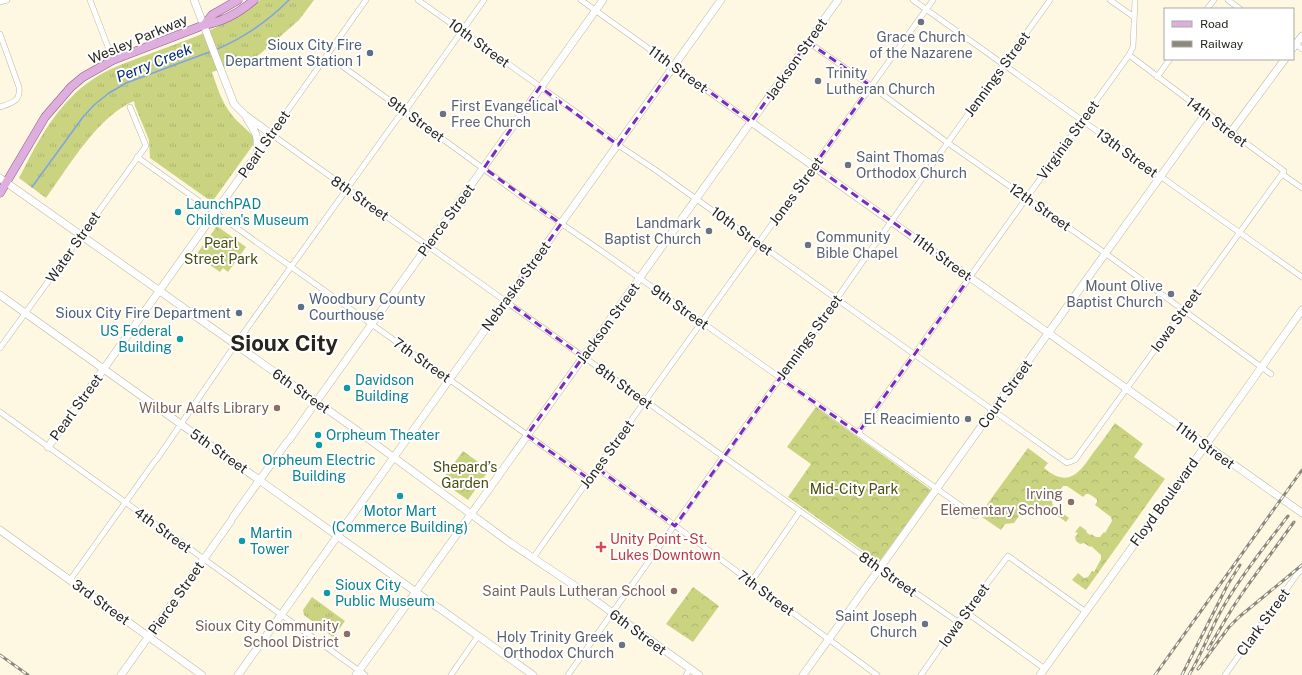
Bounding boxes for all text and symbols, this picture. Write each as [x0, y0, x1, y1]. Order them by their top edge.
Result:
legend [1164, 8, 1294, 60]
street label: Wesley Parkway [86, 11, 190, 67]
street label: 10th Street [445, 15, 513, 71]
street label: Jackson Street [762, 15, 830, 103]
marker: Grace Church of the Nazarene [916, 17, 926, 27]
text: Road [1200, 17, 1228, 31]
street label: Jennings Street [961, 28, 1033, 120]
place label: Grace Church of the Nazarene [869, 29, 973, 61]
place label: Sioux City Fire Department Station 1 [225, 37, 362, 69]
text: Railway [1200, 37, 1244, 51]
water label: Perry Creek [114, 39, 195, 85]
street label: 11th Street [645, 42, 711, 96]
marker: Sioux City Fire Department Station 1 [365, 48, 375, 58]
place label: Trinity Lutheran Church [826, 65, 935, 97]
marker: Trinity Lutheran Church [813, 76, 823, 86]
street label: 9th Street [384, 93, 448, 145]
street label: 14th Street [1183, 94, 1251, 150]
street label: Virginia Street [1034, 97, 1102, 183]
place label: First Evangelical Free Church [451, 98, 559, 130]
street label: Pearl Street [235, 107, 293, 181]
marker: First Evangelical Free Church [438, 109, 448, 119]
street label: 13th Street [1093, 125, 1161, 181]
place label: Saint Thomas Orthodox Church [856, 149, 967, 181]
street label: Jones Street [766, 154, 826, 228]
marker: Saint Thomas Orthodox Church [843, 160, 853, 170]
street label: 8th Street [328, 172, 392, 224]
street label: 12th Street [1006, 180, 1074, 234]
street label: Pierce Street [414, 181, 478, 259]
place label: LaunchPAD Children's Museum [186, 196, 309, 228]
street label: 10th Street [708, 203, 776, 259]
marker: LaunchPAD Children's Museum [173, 207, 183, 217]
street label: Water Street [43, 208, 103, 286]
place label: Landmark Baptist Church [604, 215, 701, 247]
marker: Landmark Baptist Church [704, 226, 714, 236]
place label: Community Bible Chapel [816, 229, 898, 261]
street label: 11th Street [909, 230, 975, 284]
park label: Pearl Street Park [184, 235, 258, 267]
street label: Nebraska Street [478, 238, 554, 334]
marker: Community Bible Chapel [803, 240, 813, 250]
place label: Mount Olive Baptist Church [1066, 278, 1163, 310]
street label: Jackson Street [573, 280, 643, 366]
street label: 9th Street [648, 281, 712, 333]
street label: Iowa Street [1148, 285, 1204, 355]
marker: Mount Olive Baptist Church [1166, 289, 1176, 299]
place label: Woodbury County Courthouse [309, 291, 426, 323]
street label: Jennings Street [773, 291, 845, 383]
marker: Woodbury County Courthouse [296, 302, 306, 312]
place label: Sioux City Fire Department [55, 305, 231, 321]
marker: Sioux City Fire Department [234, 308, 244, 318]
place label: US Federal Building [100, 323, 172, 355]
district label: Sioux City [230, 330, 339, 356]
marker: US Federal Building [175, 334, 185, 344]
street label: 7th Street [390, 334, 454, 386]
street label: Court Street [975, 357, 1035, 431]
street label: 8th Street [592, 360, 656, 412]
street label: 6th Street [269, 365, 333, 417]
street label: Pearl Street [46, 371, 106, 443]
place label: Davidson Building [355, 372, 414, 404]
marker: Davidson Building [342, 383, 352, 393]
place label: Wilbur Aalfs Library [139, 400, 270, 416]
marker: Wilbur Aalfs Library [272, 403, 282, 413]
place label: El Reacimiento [864, 411, 960, 427]
marker: El Reacimiento [963, 414, 973, 424]
street label: Jones Street [577, 417, 637, 491]
street label: 11th Street [1172, 418, 1238, 472]
street label: 5th Street [187, 425, 251, 477]
place label: Orpheum Theater [326, 427, 440, 443]
marker: Orpheum Theater [313, 430, 323, 440]
marker: Orpheum Electric Building [314, 440, 324, 450]
place label: Orpheum Electric Building [262, 452, 376, 484]
street label: Floyd Boulevard [1127, 455, 1201, 549]
park label: Shepard’s Garden [433, 459, 497, 491]
park label: Mid-City Park [810, 481, 899, 497]
place label: Irving Elementary School [940, 486, 1063, 518]
marker: Motor Mart (Commerce Building) [395, 491, 405, 501]
marker: Irving Elementary School [1066, 497, 1076, 507]
place label: Motor Mart (Commerce Building) [332, 503, 468, 535]
street label: 4th Street [131, 504, 195, 556]
place label: Martin Tower [250, 525, 292, 557]
place label: Unity Point - St. Lukes Downtown [610, 531, 721, 563]
marker: Martin Tower [237, 536, 247, 546]
marker: Unity Point - St. Lukes Downtown [595, 541, 607, 553]
street label: 8th Street [856, 548, 920, 600]
street label: Pierce Street [145, 558, 207, 638]
street label: 7th Street [735, 567, 797, 619]
street label: 3rd Street [69, 576, 133, 628]
place label: Sioux City Public Museum [335, 577, 435, 609]
street label: Iowa Street [936, 580, 992, 650]
place label: Saint Pauls Lutheran School [482, 583, 666, 599]
street label: Clark Street [1233, 585, 1293, 659]
marker: Saint Pauls Lutheran School [669, 586, 679, 596]
marker: Sioux City Public Museum [322, 588, 332, 598]
street label: 6th Street [606, 606, 670, 658]
place label: Saint Joseph Church [835, 608, 917, 640]
place label: Sioux City Community School District [195, 618, 340, 650]
marker: Saint Joseph Church [920, 619, 930, 629]
marker: Sioux City Community School District [342, 629, 352, 639]
place label: Holy Trinity Greek Orthodox Church [497, 629, 614, 661]
marker: Holy Trinity Greek Orthodox Church [617, 640, 627, 650]

